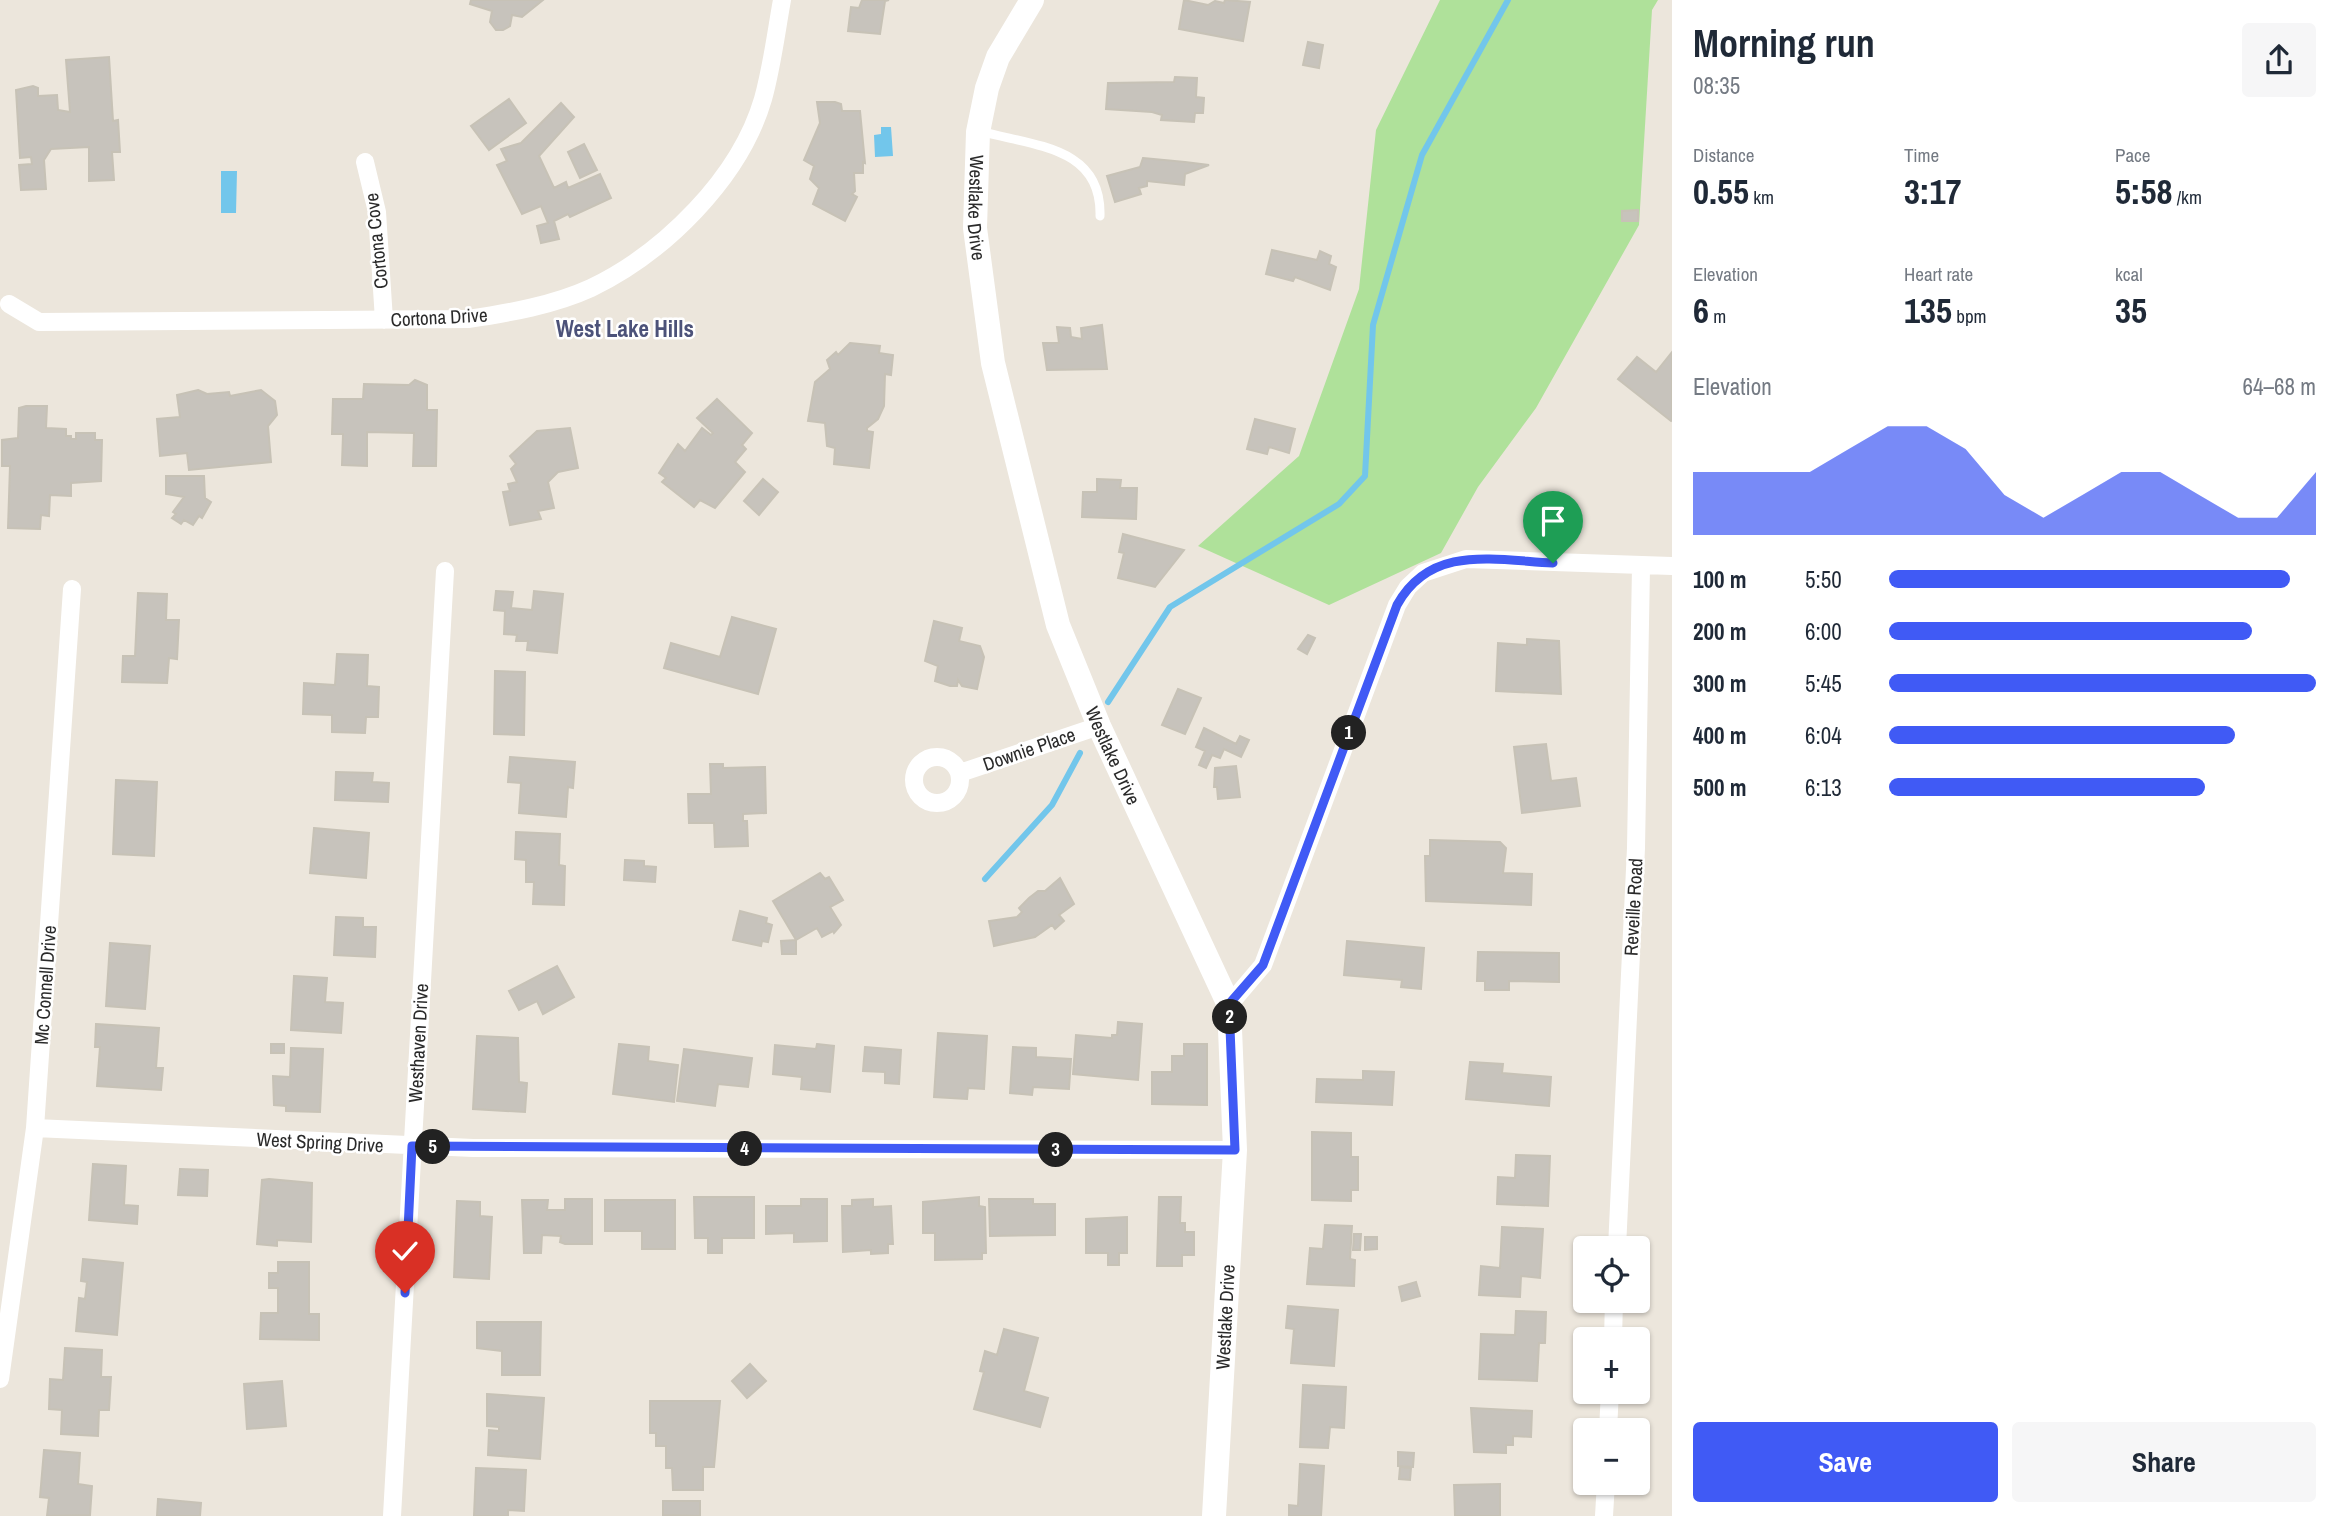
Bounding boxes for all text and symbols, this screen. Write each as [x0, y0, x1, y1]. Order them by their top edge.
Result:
text: Morning run [1693, 18, 1875, 69]
button: share [2242, 23, 2316, 97]
text: 08:35 [1693, 70, 1740, 101]
text: Distance [1693, 142, 1754, 168]
text: Time [1904, 142, 1939, 168]
text: Pace [2115, 142, 2151, 168]
street label: Westlake Drive [961, 155, 992, 262]
text: 0.55 [1693, 168, 1749, 215]
text: 3:17 [1904, 168, 1961, 215]
text: 5:58 [2115, 168, 2172, 215]
text: km [1749, 184, 1774, 210]
text: /km [2172, 184, 2202, 210]
street label: Cortona Cove [358, 192, 394, 290]
text: Elevation [1693, 261, 1758, 287]
text: Heart rate [1904, 261, 1973, 287]
text: kcal [2115, 261, 2143, 287]
text: 6 [1693, 287, 1709, 334]
text: 135 [1904, 287, 1952, 334]
text: 35 [2115, 287, 2147, 334]
street label: Cortona Drive [390, 301, 488, 333]
text: m [1709, 303, 1726, 329]
text: bpm [1952, 303, 1987, 329]
district label: West Lake Hills [556, 313, 694, 344]
text: Elevation [1693, 371, 1772, 402]
text: 64–68 m [2243, 371, 2316, 402]
pin [1523, 491, 1583, 563]
icon: arrive [1534, 502, 1572, 540]
text: 100 m [1693, 564, 1746, 595]
text: 5:50 [1805, 564, 1842, 595]
text: 200 m [1693, 616, 1746, 647]
text: 6:00 [1805, 616, 1842, 647]
text: 300 m [1693, 668, 1746, 699]
text: 5:45 [1805, 668, 1842, 699]
street label: Westlake Drive [1079, 702, 1147, 809]
pin: 1 [1332, 716, 1366, 750]
text: 1 [1344, 719, 1353, 745]
text: 400 m [1693, 720, 1746, 751]
text: 6:04 [1805, 720, 1842, 751]
street label: Downie Place [979, 721, 1079, 777]
text: 500 m [1693, 772, 1746, 803]
text: 6:13 [1805, 772, 1842, 803]
street label: Reveille Road [1617, 857, 1649, 957]
street label: Mc Connell Drive [28, 924, 62, 1046]
street label: Westhaven Drive [402, 983, 434, 1103]
pin: 2 [1212, 1000, 1248, 1034]
text: 2 [1225, 1003, 1234, 1029]
street label: West Spring Drive [256, 1126, 384, 1158]
pin: 5 [416, 1130, 450, 1164]
pin: 4 [728, 1132, 762, 1166]
pin: 3 [1038, 1132, 1074, 1168]
text: 5 [428, 1133, 437, 1159]
text: 4 [740, 1135, 749, 1161]
text: 3 [1051, 1136, 1060, 1162]
pin [375, 1221, 435, 1293]
icon: check [386, 1232, 424, 1270]
map controls [1573, 1236, 1650, 1495]
button: locate [1573, 1236, 1650, 1313]
street label: Westlake Drive [1209, 1264, 1241, 1370]
button: + [1573, 1327, 1650, 1404]
button: − [1573, 1418, 1650, 1495]
button: Save [1693, 1422, 1998, 1502]
button: Share [2012, 1422, 2316, 1502]

